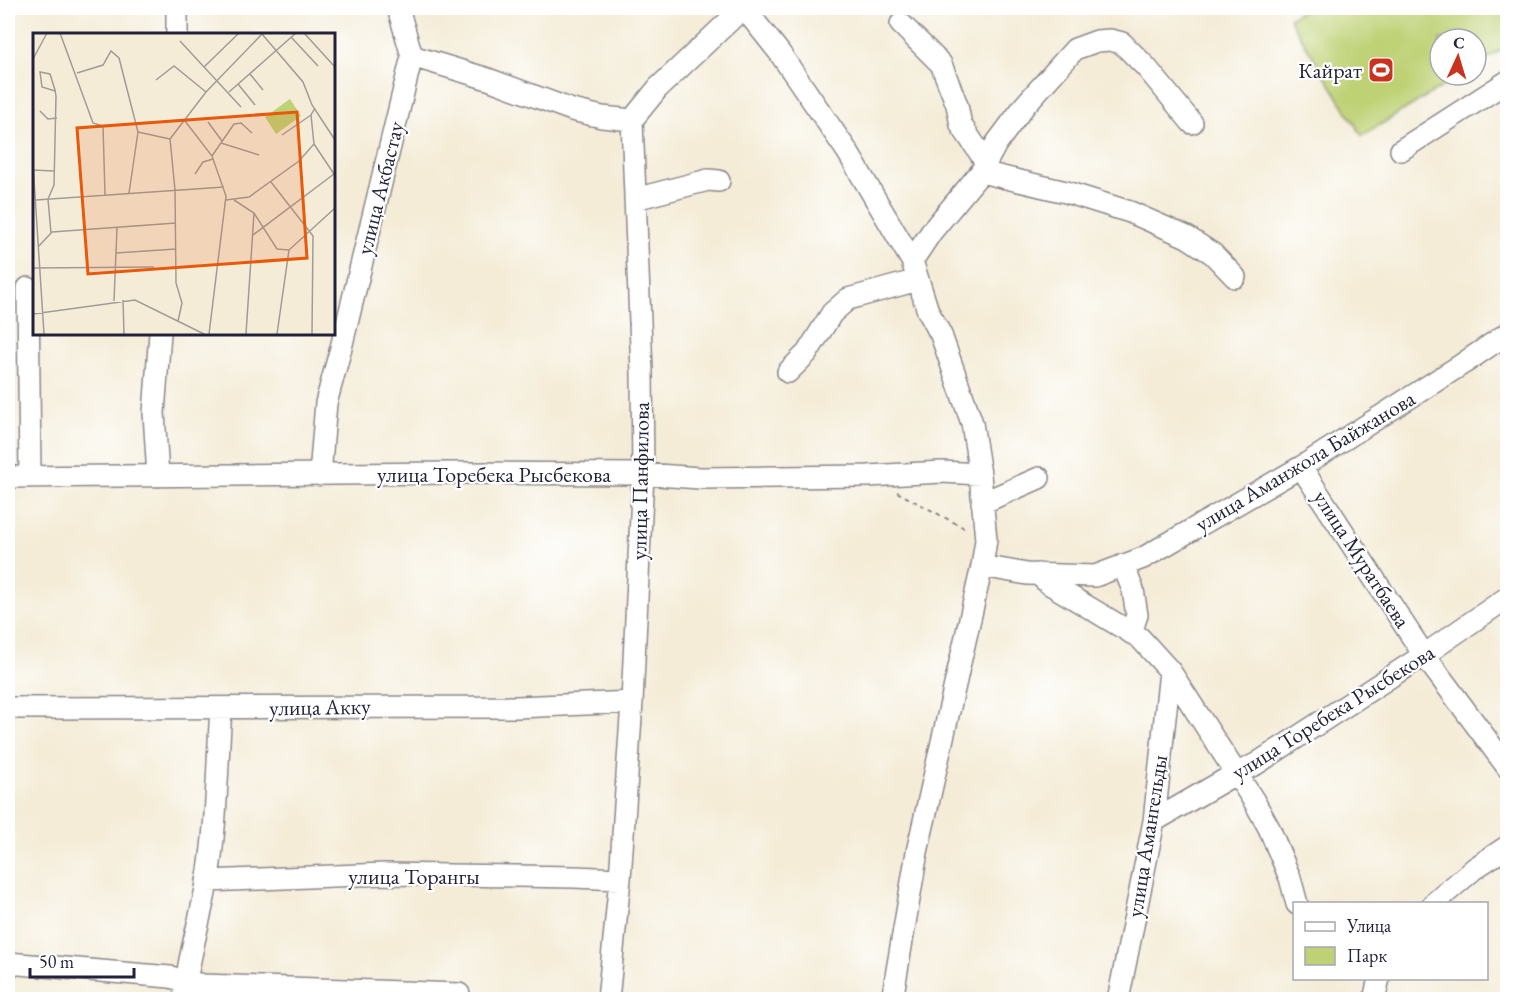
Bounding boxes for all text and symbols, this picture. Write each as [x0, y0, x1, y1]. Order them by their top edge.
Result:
north arrow [1428, 27, 1488, 87]
text: С [1453, 32, 1465, 53]
inset map [33, 33, 334, 334]
sports icon: Кайрат [1366, 55, 1396, 85]
place label: Кайрат [1298, 56, 1362, 85]
street label: улица Акбастау [349, 118, 411, 258]
street label: улица Аманжола Байжанова [1190, 384, 1421, 538]
street label: улица Панфилова [624, 401, 656, 560]
street label: улица Торебека Рысбекова [377, 460, 611, 489]
street label: улица Муратбаева [1307, 485, 1417, 634]
street label: улица Торебека Рысбекова [1226, 638, 1440, 786]
street label: улица Акку [269, 692, 371, 722]
street label: улица Амангельды [1120, 753, 1174, 919]
street label: улица Торангы [348, 862, 480, 891]
legend [1293, 902, 1488, 980]
text: Улица [1346, 914, 1392, 937]
scale bar [30, 941, 134, 979]
text: Парк [1347, 944, 1387, 967]
text: 50 m [39, 950, 74, 973]

